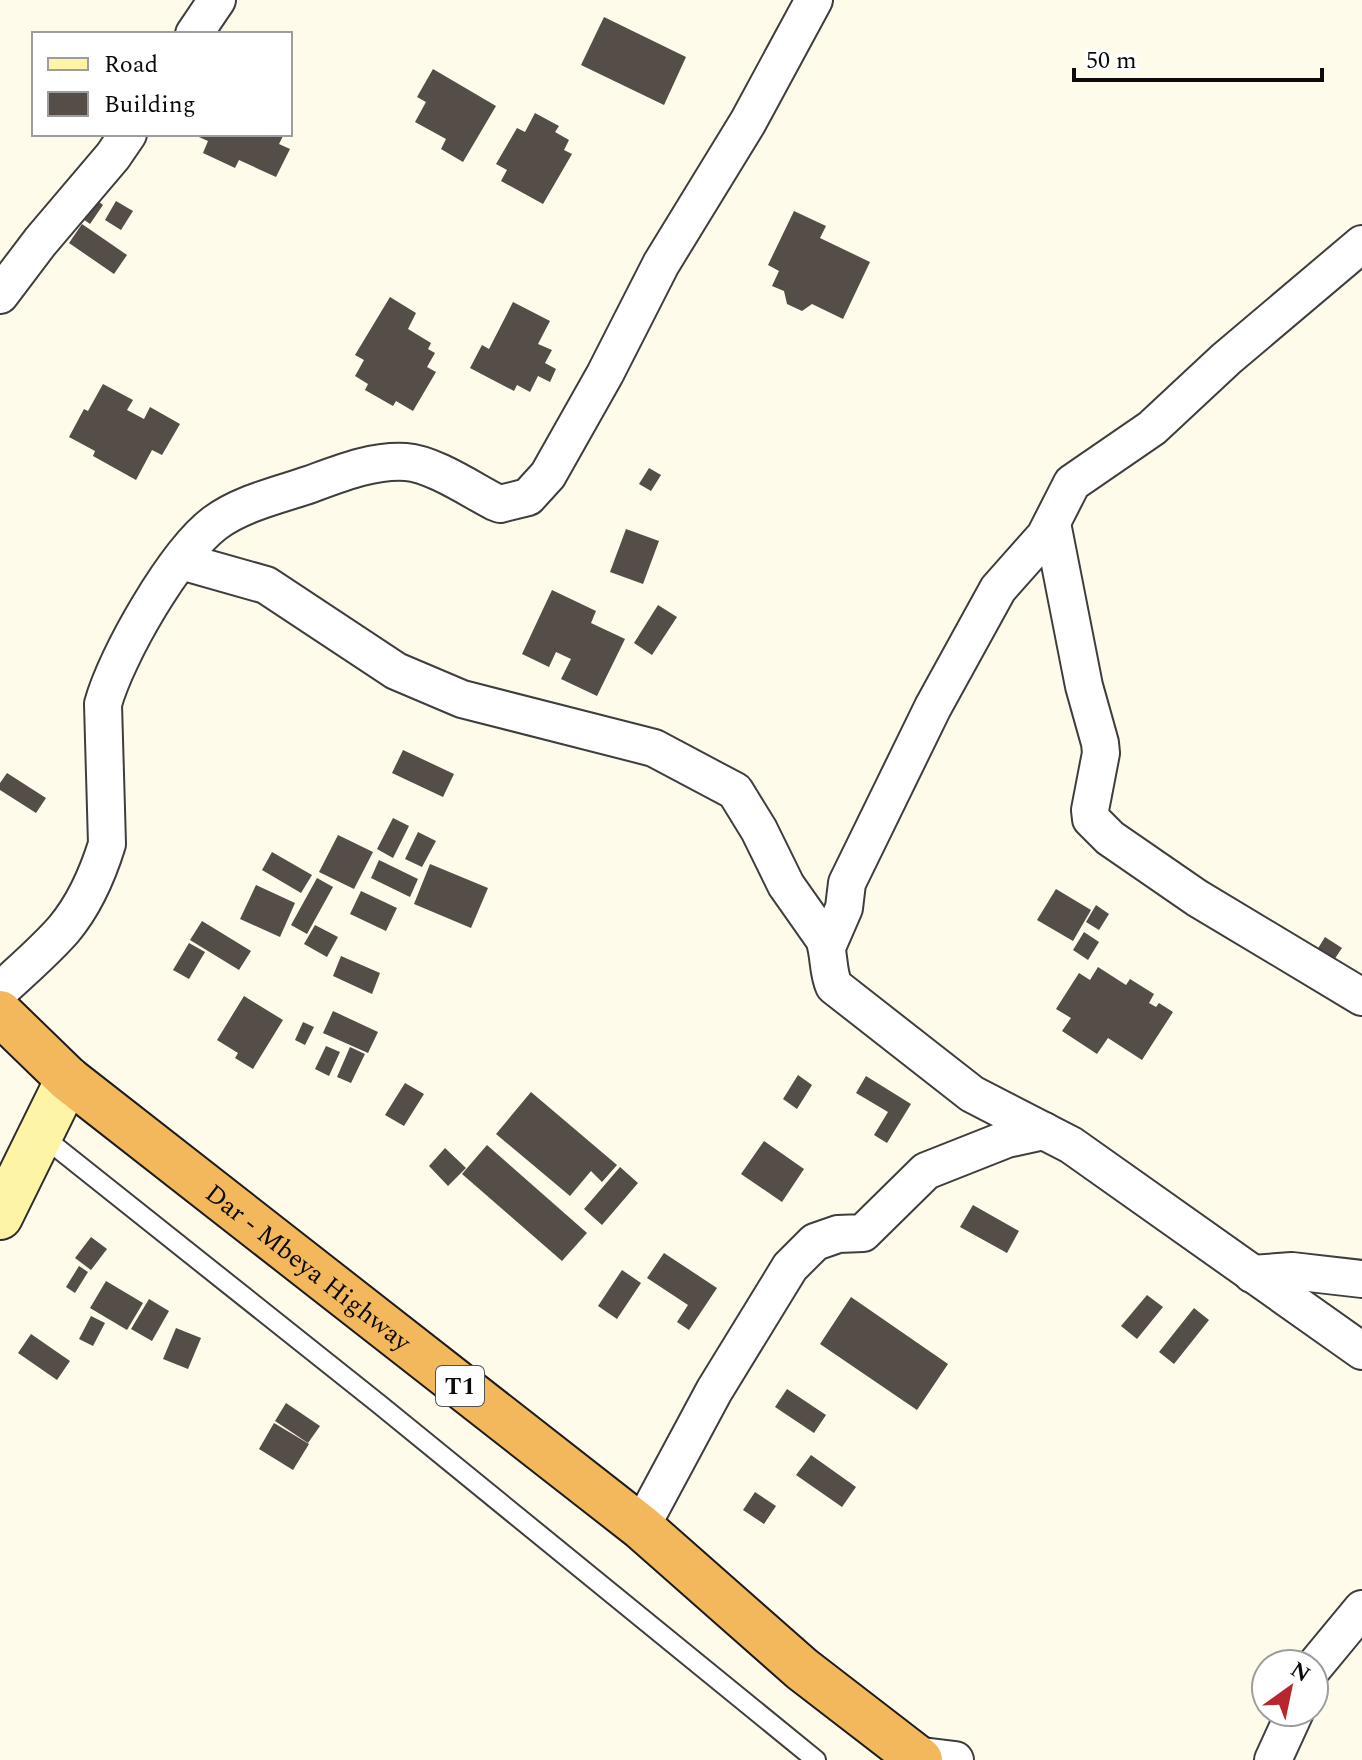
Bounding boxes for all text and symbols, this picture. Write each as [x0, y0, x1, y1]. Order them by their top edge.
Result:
legend [32, 32, 292, 136]
scale bar [1074, 32, 1322, 82]
text: 50 m [1086, 43, 1137, 79]
text: Road [104, 47, 158, 83]
text: Building [104, 87, 196, 123]
street label: Dar - Mbeya Highway [196, 1174, 421, 1362]
road number: T1 [436, 1366, 484, 1406]
north arrow [1250, 1648, 1330, 1728]
text: N [1284, 1654, 1317, 1691]

